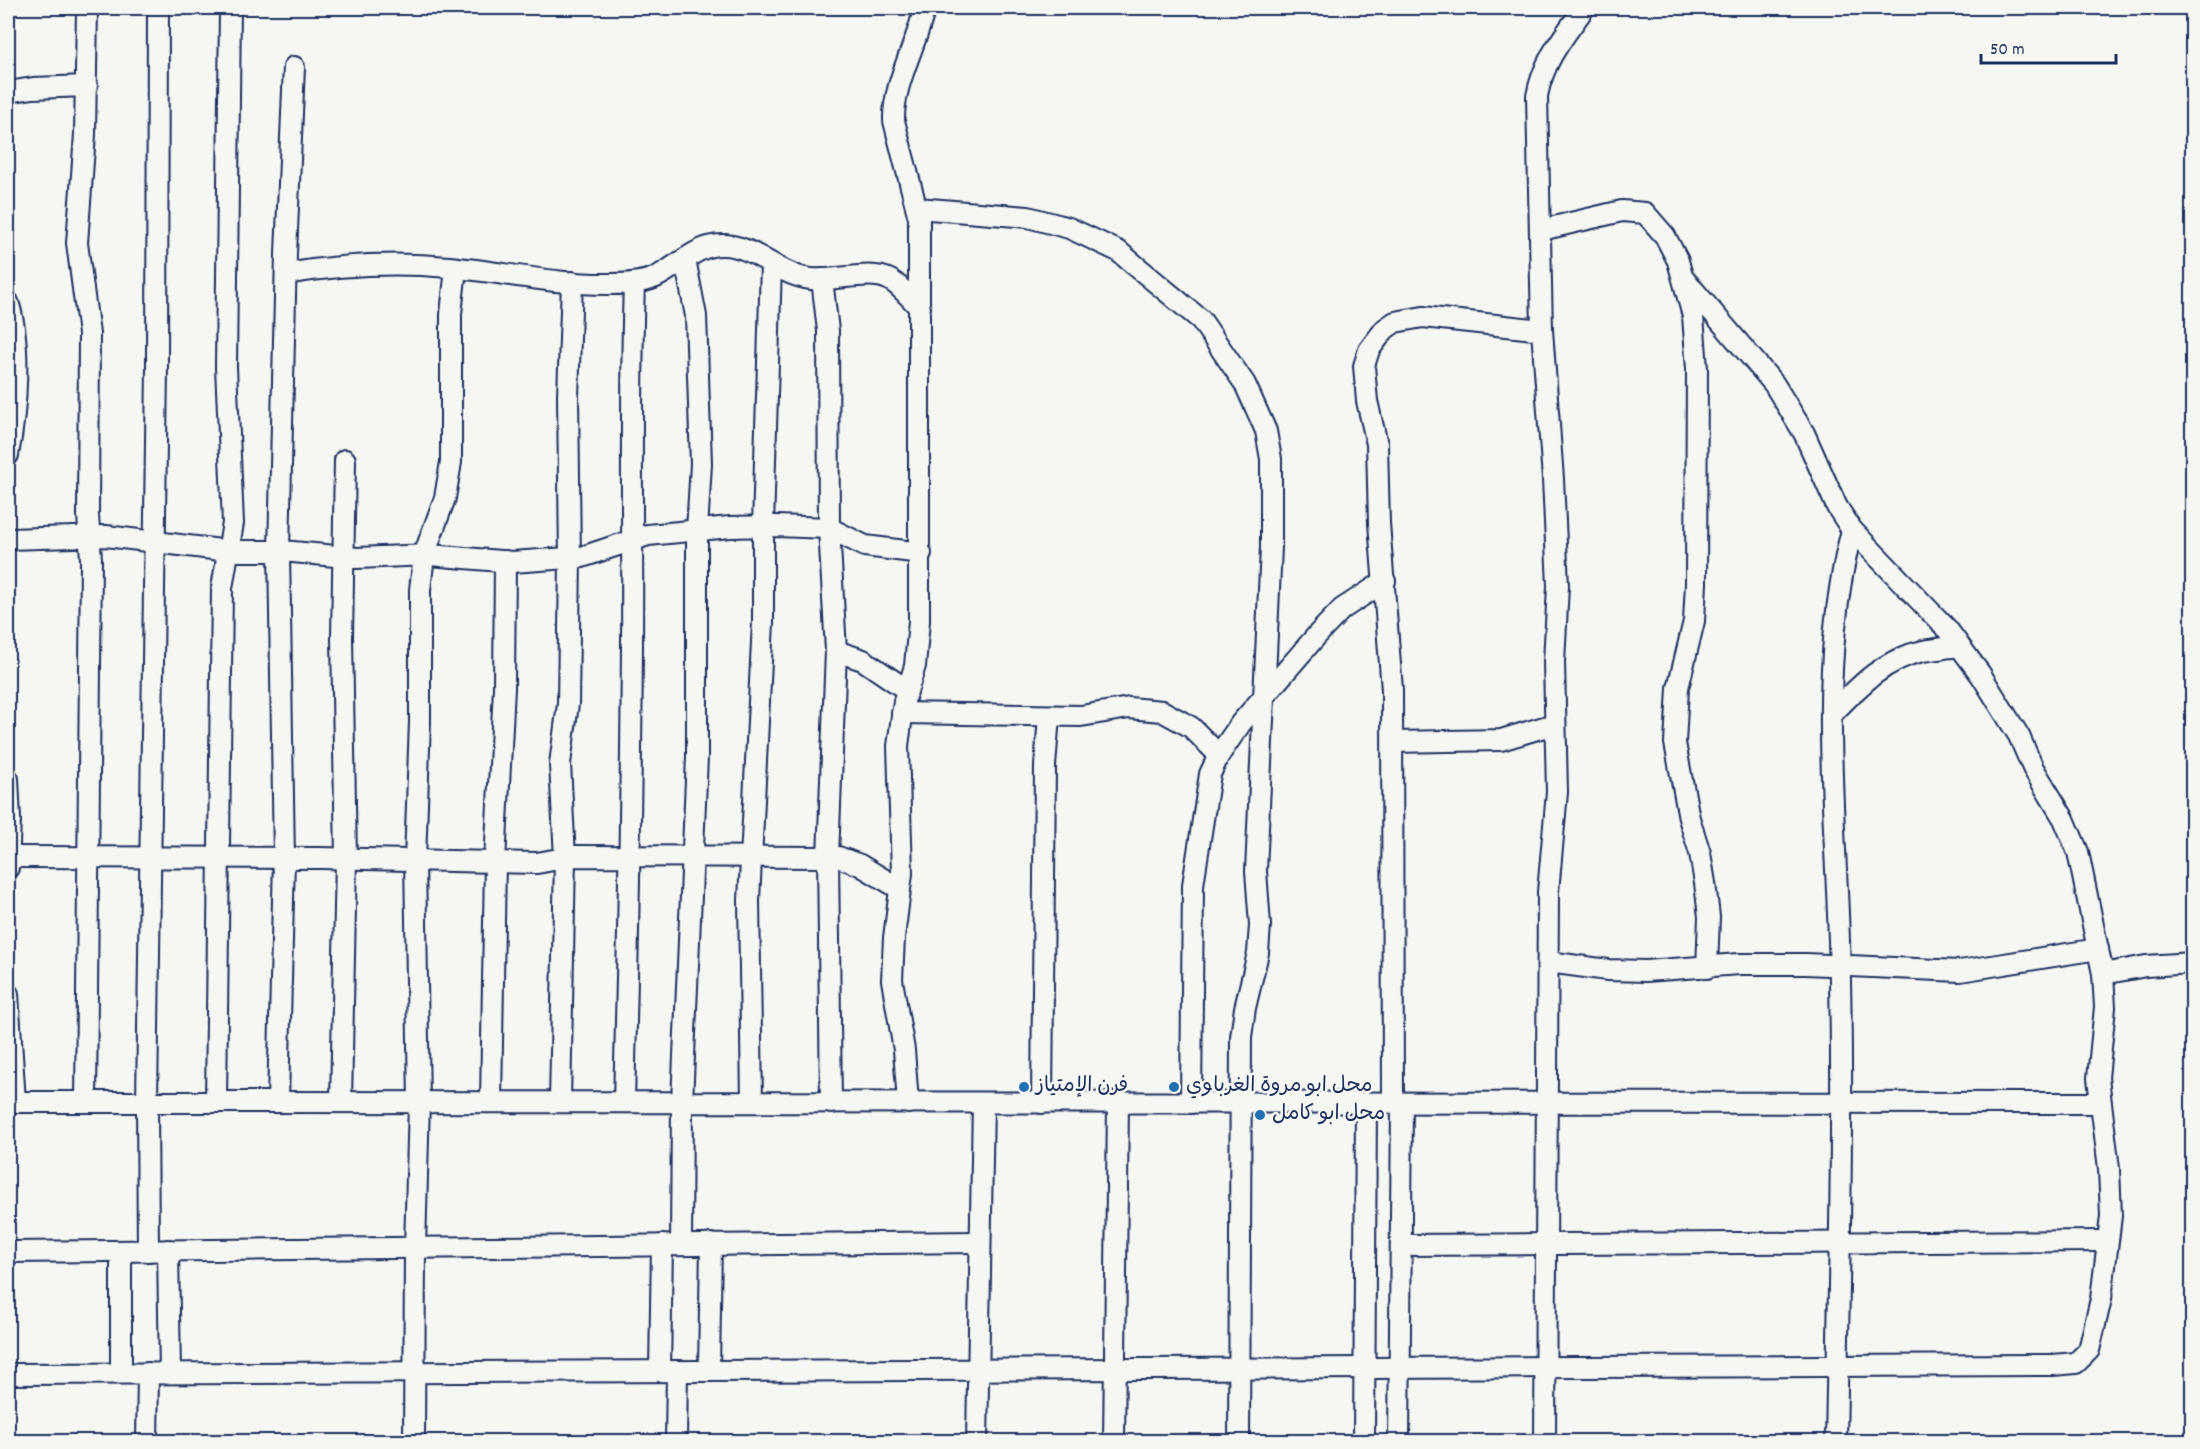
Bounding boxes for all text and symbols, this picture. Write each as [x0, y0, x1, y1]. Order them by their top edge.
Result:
scale bar [1981, 27, 2116, 65]
text: 50 m [1990, 38, 2025, 63]
place label: فرن الإمتياز [1034, 1072, 1128, 1102]
place label: محل ابو مروة الغرباوي [1186, 1072, 1373, 1102]
marker: فرن الإمتياز [1017, 1080, 1031, 1094]
marker: محل ابو مروة الغرباوي [1167, 1080, 1181, 1094]
place label: محل ابو كامل [1272, 1100, 1385, 1130]
marker: محل ابو كامل [1253, 1108, 1267, 1122]

